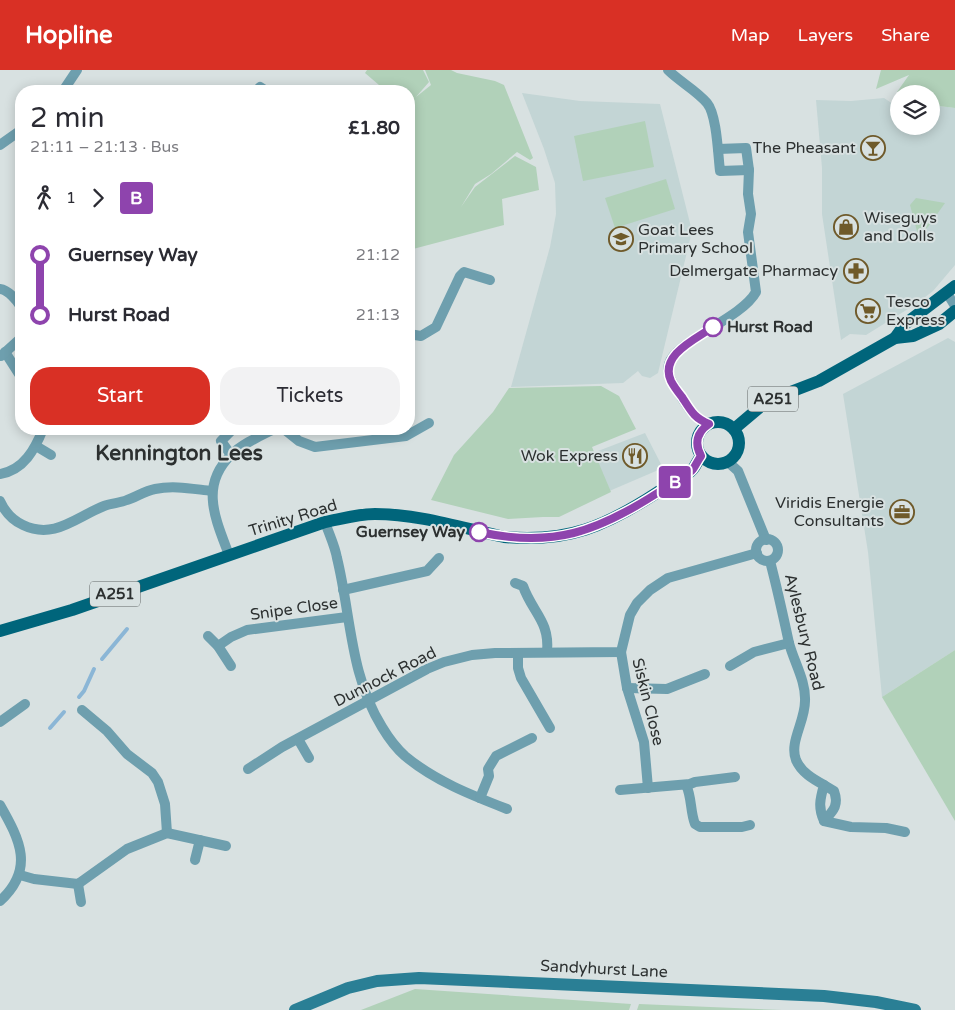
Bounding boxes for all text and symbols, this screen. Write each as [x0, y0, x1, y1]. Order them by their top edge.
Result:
text: Hopline [25, 21, 113, 50]
text: Map [731, 24, 770, 46]
text: Layers [798, 24, 853, 46]
text: Share [881, 24, 930, 46]
map controls [890, 85, 940, 135]
button: layers [890, 85, 940, 135]
text: 2 min [30, 101, 105, 135]
text: £1.80 [348, 117, 400, 139]
bar icon: The Pheasant [860, 135, 886, 161]
text: 21:11 – 21:13 · Bus [30, 137, 179, 157]
place label: The Pheasant [753, 138, 856, 158]
icon: walk [30, 184, 58, 212]
icon: forward [84, 184, 112, 212]
text: B [130, 187, 143, 209]
text: 1 [66, 188, 76, 208]
place label: Wiseguys and Dolls [864, 208, 937, 246]
shop icon: Wiseguys and Dolls [833, 214, 859, 240]
place label: Goat Lees Primary School [638, 220, 753, 258]
school or university icon: Goat Lees Primary School [608, 226, 634, 252]
text: Guernsey Way [68, 244, 198, 266]
text: 21:12 [356, 245, 400, 265]
pharmacy icon: Delmergate Pharmacy [843, 258, 869, 284]
place label: Delmergate Pharmacy [669, 261, 838, 281]
place label: Tesco Express [886, 292, 945, 330]
supermarket icon: Tesco Express [855, 298, 881, 324]
text: Hurst Road [68, 304, 170, 326]
text: 21:13 [356, 305, 400, 325]
marker: Hurst Road [703, 317, 723, 337]
place label: Hurst Road [727, 317, 813, 337]
button: Start [30, 367, 210, 425]
button: Tickets [220, 367, 400, 425]
road number: A251 [748, 386, 798, 412]
district label: Kennington Lees [95, 441, 263, 466]
restaurant icon: Wok Express [622, 443, 648, 469]
place label: Wok Express [521, 446, 618, 466]
line badge: B [659, 466, 691, 498]
text: B [669, 471, 681, 493]
place label: Viridis Energie Consultants [775, 493, 884, 531]
street label: Trinity Road [246, 495, 340, 541]
office icon: Viridis Energie Consultants [889, 499, 915, 525]
place label: Guernsey Way [356, 522, 465, 542]
marker: Guernsey Way [469, 522, 489, 542]
street label: Aylesbury Road [780, 572, 828, 692]
road number: A251 [90, 582, 140, 606]
street label: Snipe Close [249, 593, 339, 625]
street label: Dunnock Road [330, 643, 440, 711]
street label: Siskin Close [627, 656, 669, 748]
street label: Sandyhurst Lane [540, 956, 668, 982]

